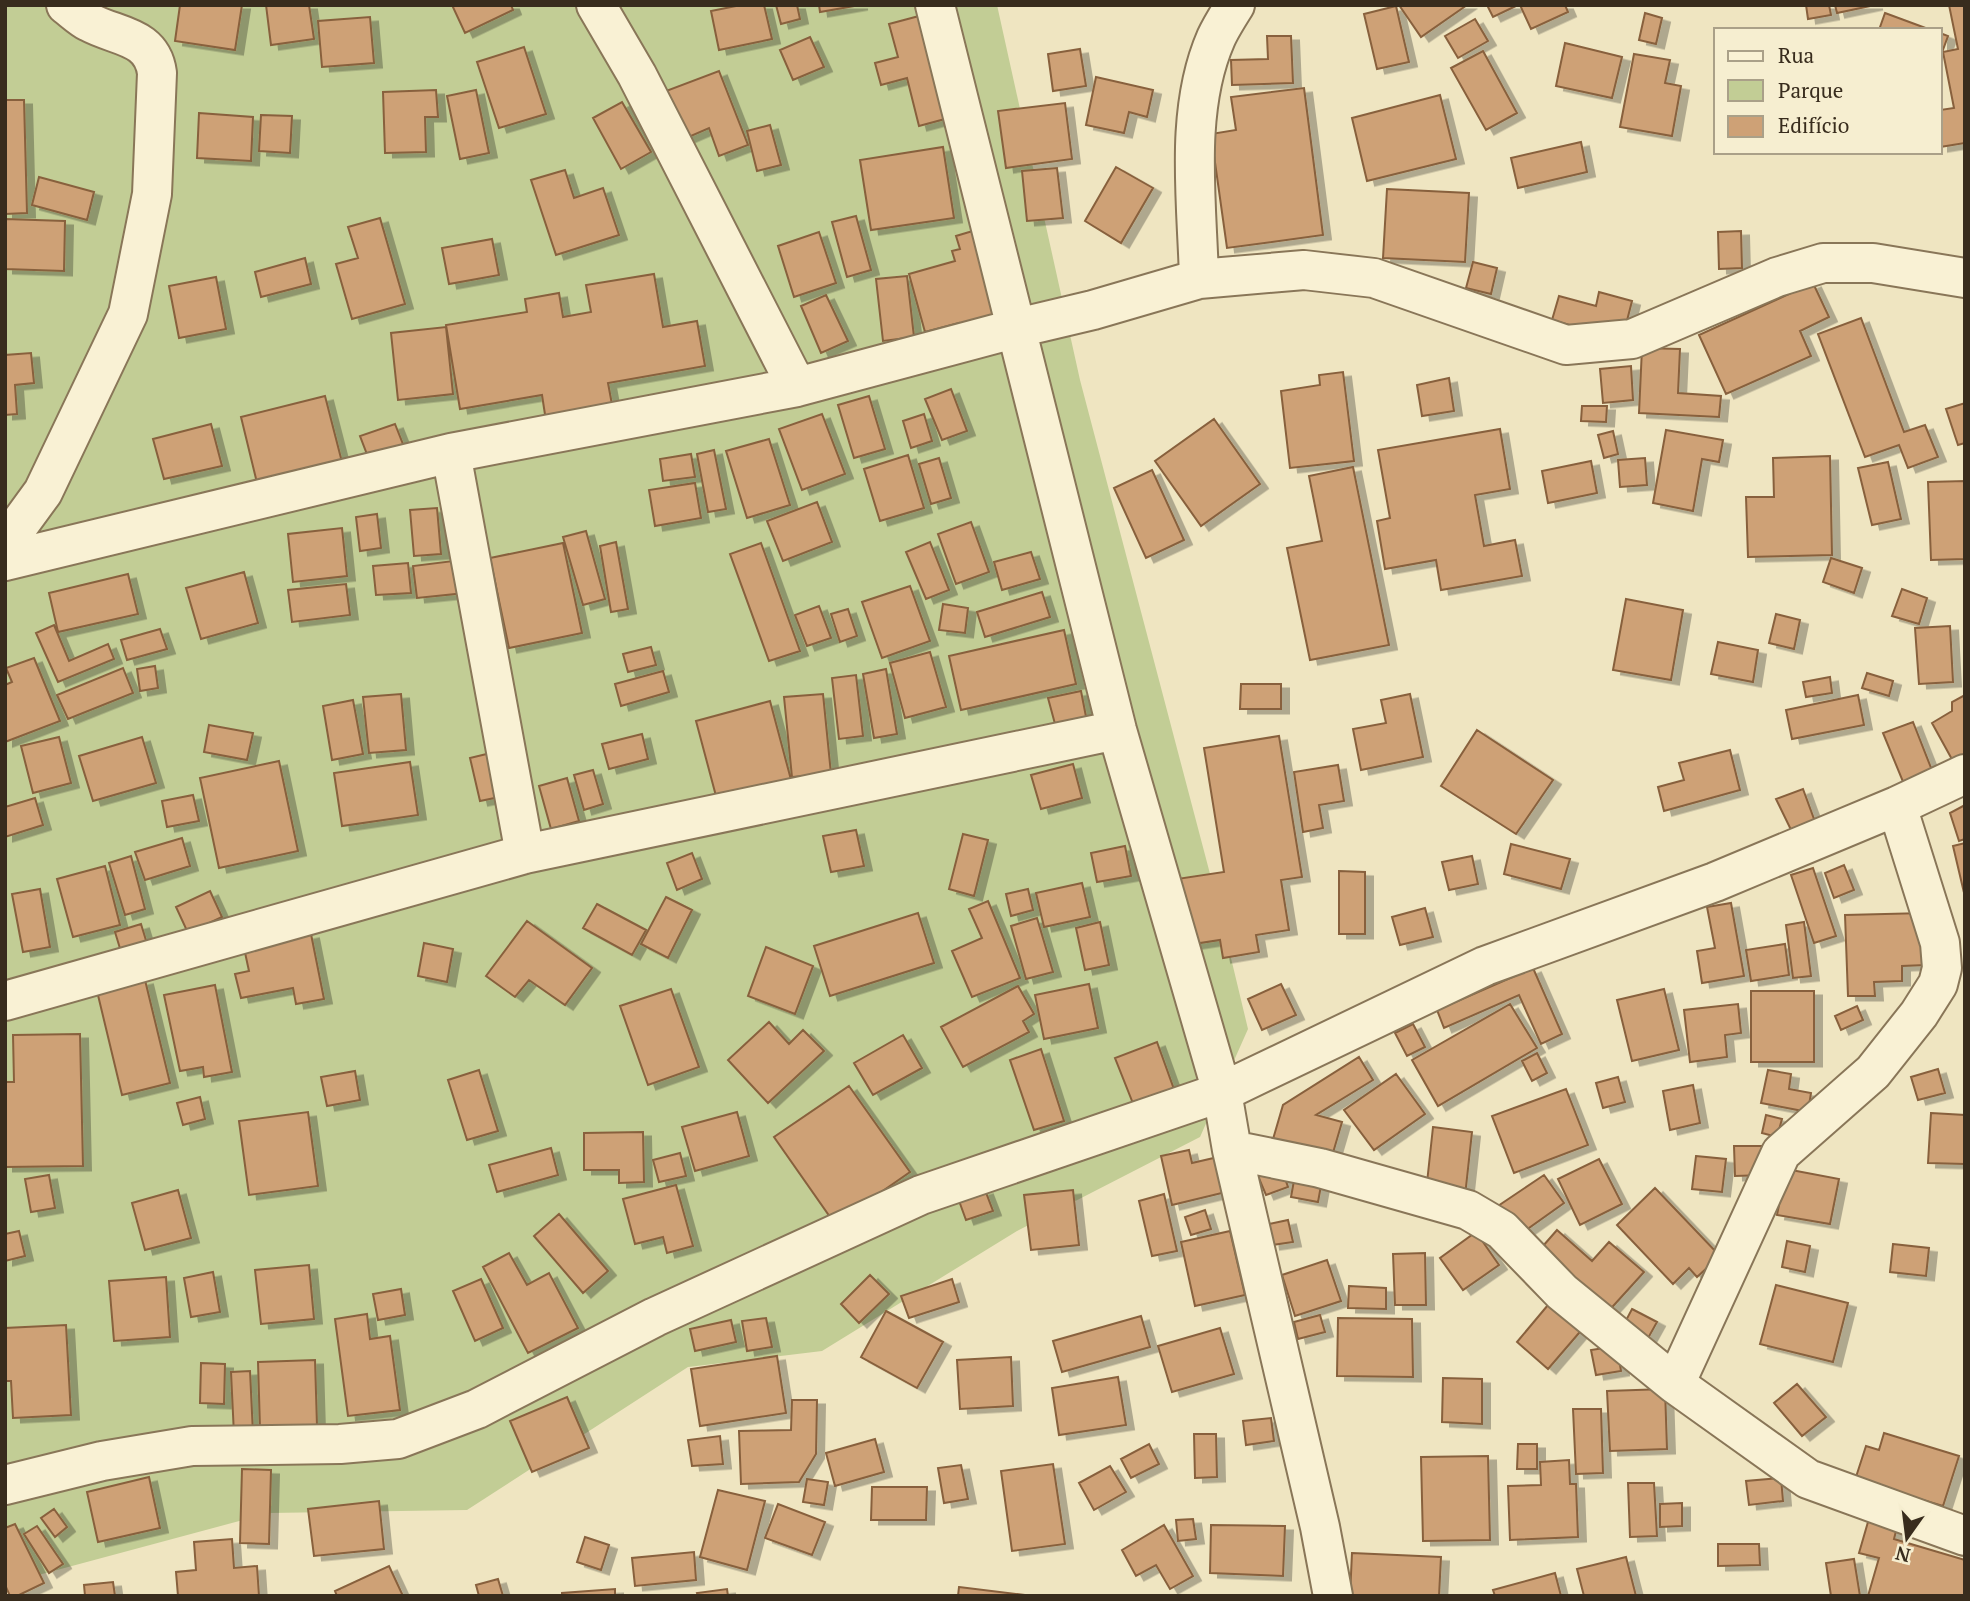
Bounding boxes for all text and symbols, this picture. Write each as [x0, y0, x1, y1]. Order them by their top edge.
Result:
legend [1714, 28, 1942, 154]
text: Rua [1778, 41, 1814, 69]
text: Parque [1778, 76, 1843, 104]
text: Edifício [1778, 111, 1849, 139]
north arrow [1872, 1503, 1942, 1573]
text: N [1892, 1541, 1913, 1569]

